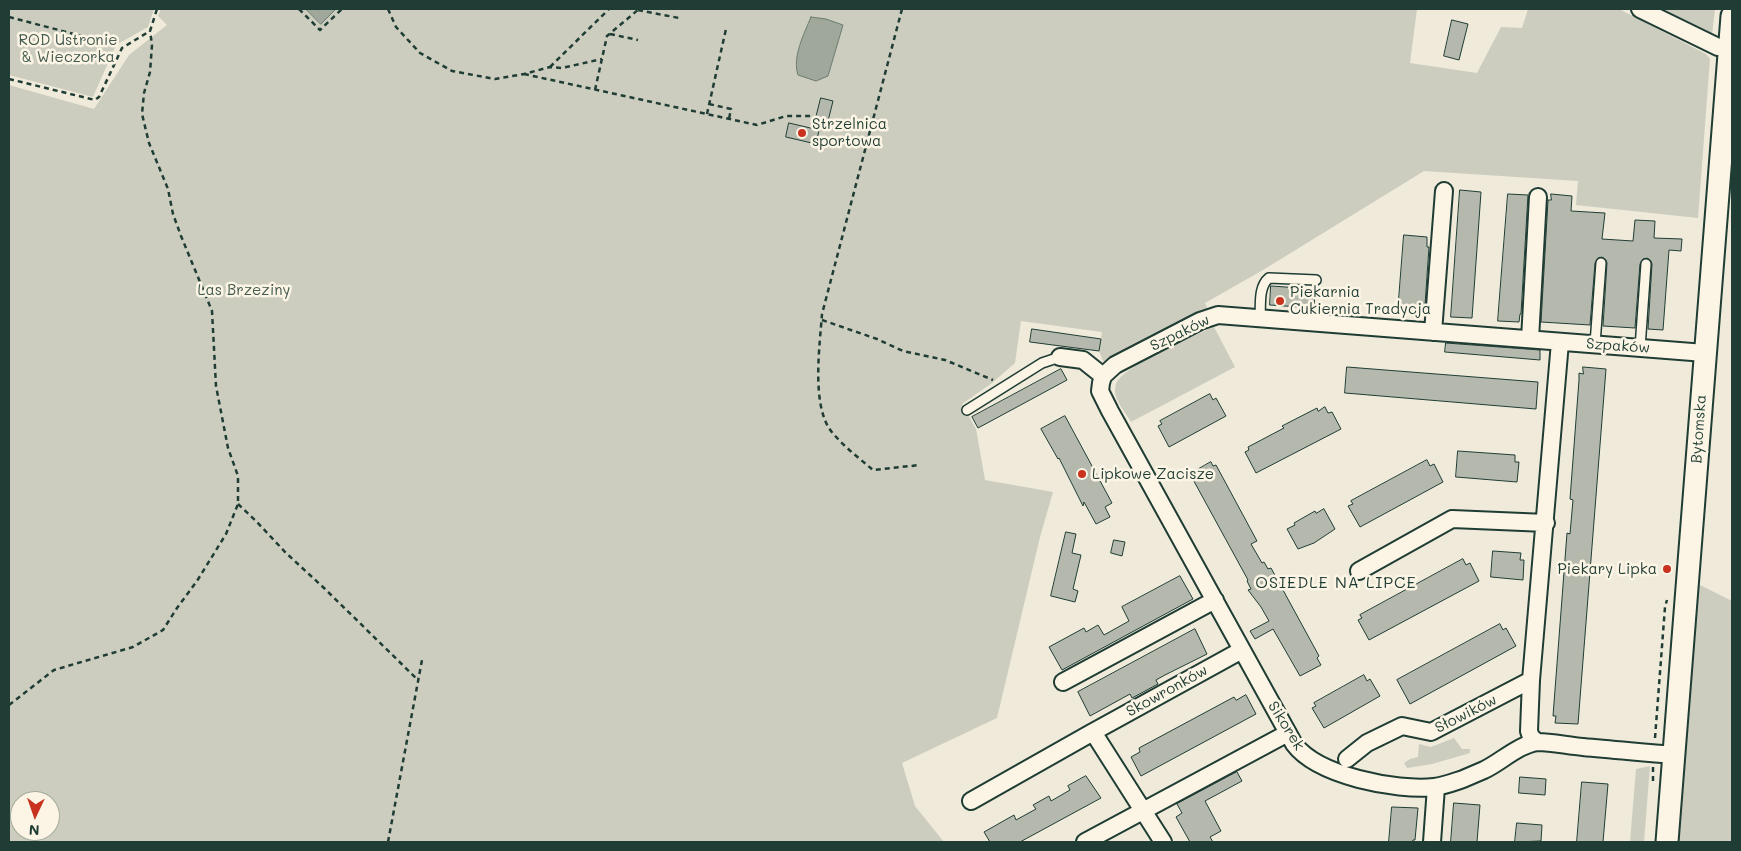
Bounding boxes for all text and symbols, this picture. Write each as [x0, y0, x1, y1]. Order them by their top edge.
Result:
park label: ROD Ustronie & Wieczorka [18, 31, 118, 66]
place label: Strzelnica sportowa [812, 115, 887, 150]
marker: Strzelnica sportowa [796, 127, 808, 139]
park label: Las Brzeziny [198, 281, 290, 299]
place label: Piekarnia Cukiernia Tradycja [1290, 283, 1431, 318]
marker: Piekarnia Cukiernia Tradycja [1274, 295, 1286, 307]
street label: Szpaków [1147, 311, 1213, 355]
street label: Szpaków [1586, 335, 1650, 357]
street label: Bytomska [1688, 394, 1710, 464]
place label: Lipkowe Zacisze [1092, 465, 1214, 483]
marker: Lipkowe Zacisze [1076, 468, 1088, 480]
place label: Piekary Lipka [1557, 560, 1657, 578]
marker: Piekary Lipka [1661, 563, 1673, 575]
district label: OSIEDLE NA LIPCE [1253, 573, 1419, 593]
street label: Skowronków [1123, 661, 1211, 721]
street label: Słowików [1432, 691, 1500, 737]
street label: Sikorek [1264, 698, 1308, 754]
north arrow [10, 791, 60, 841]
text: N [28, 821, 40, 840]

